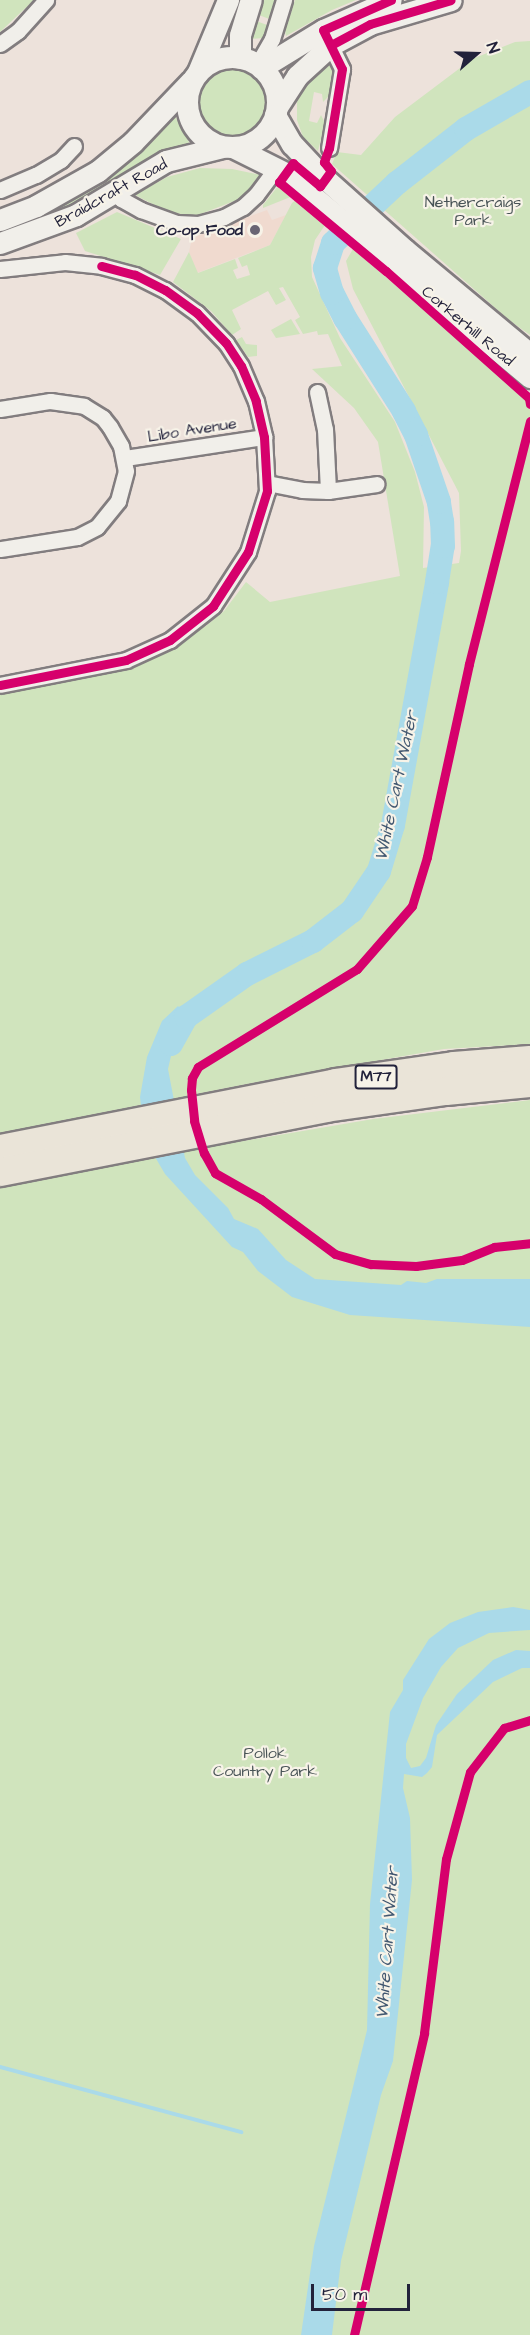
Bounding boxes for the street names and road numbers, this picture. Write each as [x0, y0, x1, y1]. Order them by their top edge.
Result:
street label: Braidcraft Road [52, 154, 170, 232]
street label: Corkerhill Road [418, 282, 518, 370]
street label: Libo Avenue [146, 413, 238, 447]
road number: M77 [354, 1065, 398, 1089]

